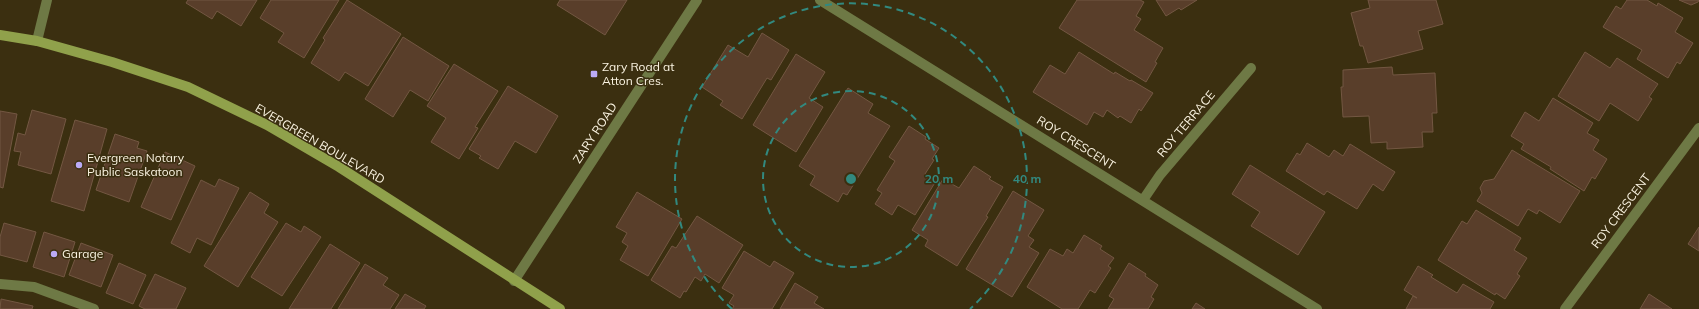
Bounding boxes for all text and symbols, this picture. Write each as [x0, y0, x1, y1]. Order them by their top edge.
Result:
place label: Zary Road at Atton Cres. [602, 59, 674, 88]
marker: Zary Road at Atton Cres. [589, 69, 599, 79]
street label: ROY TERRACE [1153, 87, 1218, 160]
street label: ZARY ROAD [569, 99, 620, 166]
street label: EVERGREEN BOULEVARD [253, 100, 388, 187]
street label: ROY CRESCENT [1034, 112, 1119, 173]
place label: Evergreen Notary Public Saskatoon [87, 150, 185, 179]
marker: Evergreen Notary Public Saskatoon [74, 160, 84, 170]
street label: ROY CRESCENT [1588, 170, 1654, 251]
text: 20 m [925, 171, 953, 186]
text: 40 m [1013, 171, 1041, 186]
centre of rings [844, 172, 858, 186]
place label: Garage [62, 246, 103, 261]
marker: Garage [49, 249, 59, 259]

